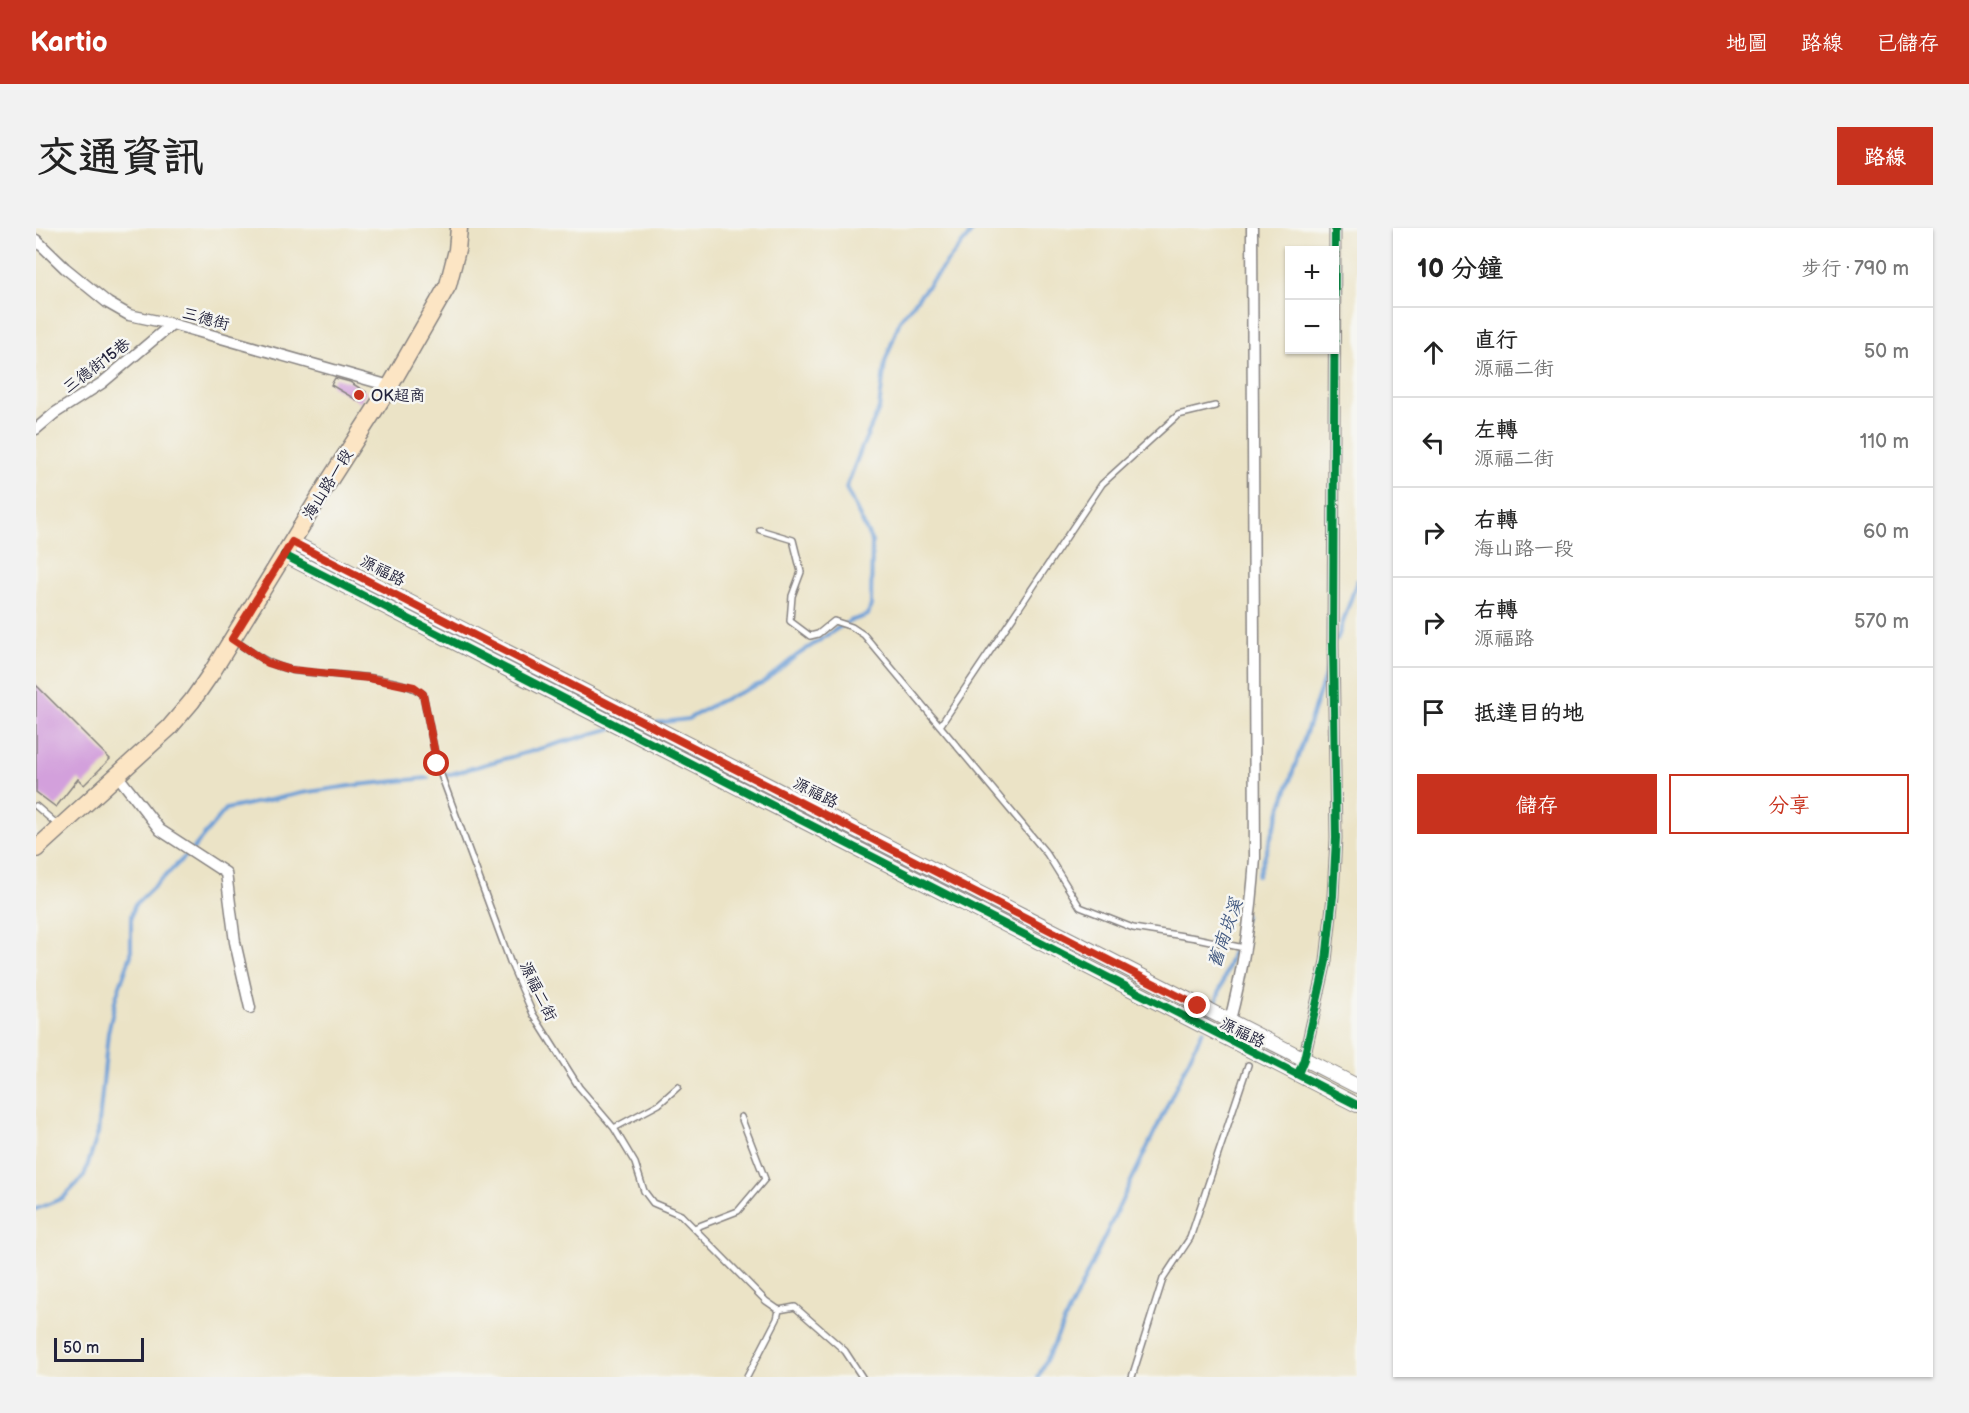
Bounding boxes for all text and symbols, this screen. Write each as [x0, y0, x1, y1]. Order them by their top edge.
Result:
text: Kartio [30, 26, 108, 59]
text: 地圖 [1726, 31, 1768, 56]
text: 路線 [1801, 31, 1843, 56]
text: 已儲存 [1876, 31, 1939, 56]
button: 路線 [1837, 127, 1933, 185]
text: 交通資訊 [36, 133, 204, 184]
map controls [1285, 246, 1339, 354]
button: + [1285, 246, 1339, 300]
text: 10 分鐘 [1417, 254, 1503, 285]
text: 步行 · 790 m [1801, 257, 1909, 281]
button: − [1285, 300, 1339, 354]
street label: 三德街 [180, 304, 231, 335]
text: 直行 [1474, 327, 1518, 354]
street label: 三德街15巷 [59, 335, 134, 398]
icon: ahead [1417, 336, 1450, 369]
text: 50 m [1864, 340, 1909, 364]
text: 源福二街 [1474, 357, 1554, 381]
place label: OK超商 [371, 387, 426, 406]
marker: OK超商 [352, 388, 366, 402]
text: 左轉 [1474, 417, 1518, 444]
icon: left [1417, 426, 1450, 459]
text: 110 m [1860, 430, 1909, 454]
street label: 海山路一段 [299, 446, 358, 524]
text: 源福二街 [1474, 447, 1554, 471]
text: 右轉 [1474, 507, 1518, 534]
icon: right [1417, 516, 1450, 549]
text: 60 m [1863, 520, 1909, 544]
text: 海山路一段 [1474, 537, 1574, 561]
street label: 源福路 [357, 552, 408, 591]
text: 右轉 [1474, 597, 1518, 624]
icon: right [1417, 606, 1450, 639]
text: 570 m [1854, 610, 1909, 634]
text: 源福路 [1474, 627, 1534, 651]
icon: arrive [1417, 696, 1450, 729]
text: 抵達目的地 [1474, 700, 1584, 727]
route start [423, 750, 449, 776]
street label: 源福路 [790, 774, 841, 813]
button: 儲存 [1417, 774, 1657, 834]
button: 分享 [1669, 774, 1909, 834]
water label: 舊南崁溪 [1204, 895, 1247, 971]
street label: 源福二街 [515, 959, 560, 1025]
route end [1184, 992, 1210, 1018]
street label: 源福路 [1217, 1014, 1268, 1052]
scale bar [54, 1335, 144, 1362]
text: 50 m [63, 1339, 99, 1358]

